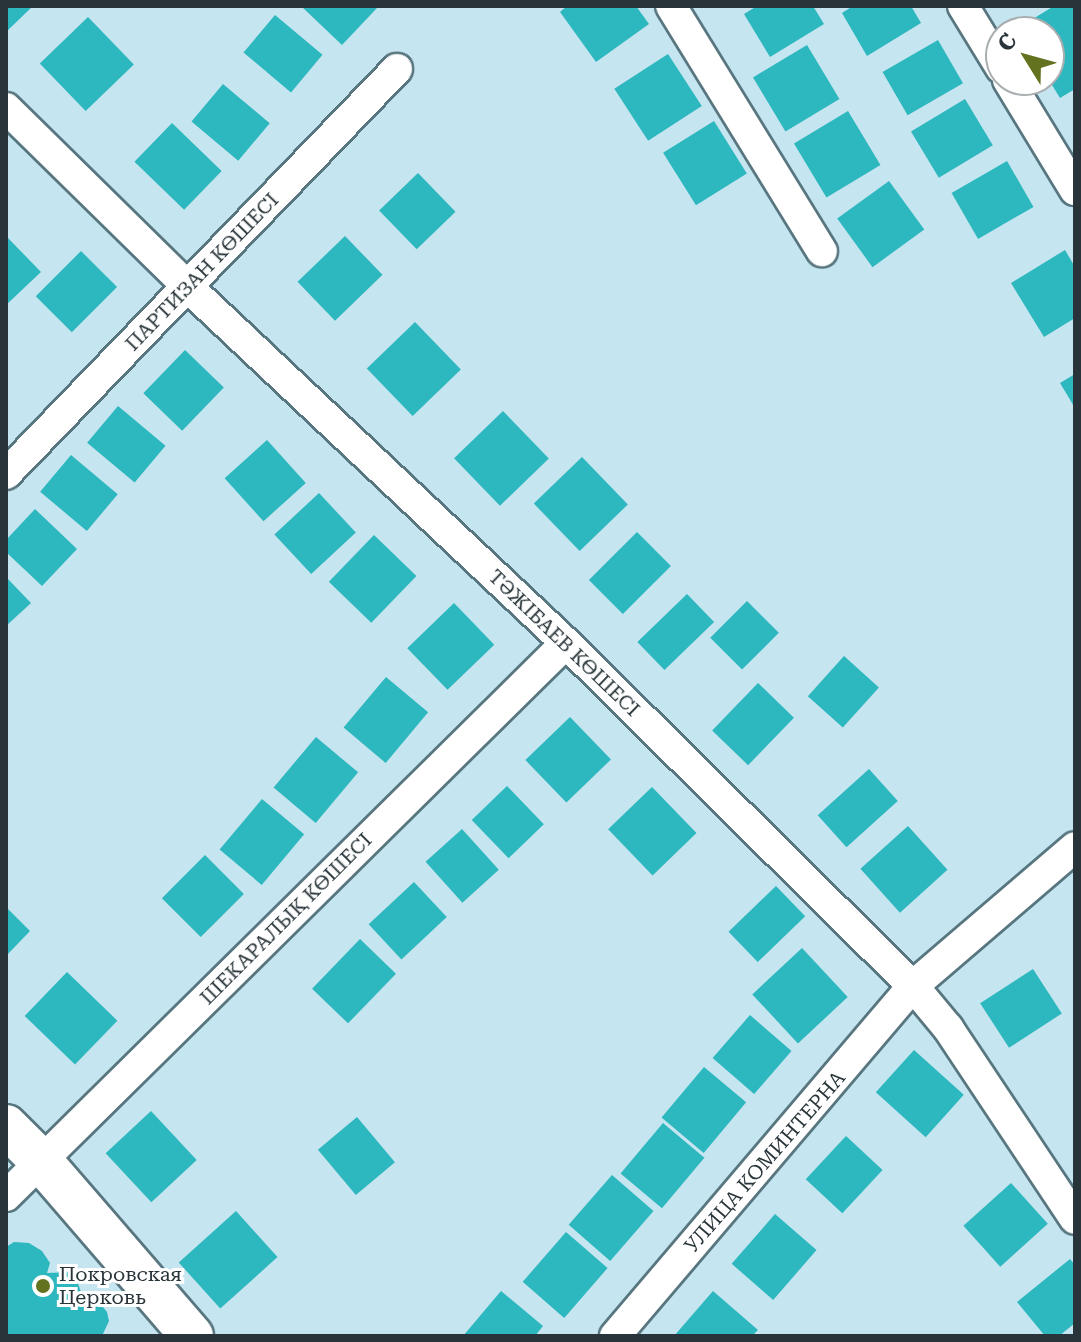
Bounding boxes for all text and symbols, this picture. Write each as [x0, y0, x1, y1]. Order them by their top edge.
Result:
north arrow [985, 16, 1065, 96]
text: С [992, 29, 1022, 56]
street label: ПАРТИЗАН КӨШЕСІ [120, 188, 284, 356]
street label: ТӘЖІБАЕВ КӨШЕСІ [483, 565, 645, 721]
street label: ШЕКАРАЛЫҚ КӨШЕСІ [195, 828, 377, 1010]
street label: УЛИЦА КОМИНТЕРНА [680, 1066, 850, 1258]
place label: Покровская Церковь [59, 1262, 182, 1309]
marker: Покровская Церковь [34, 1277, 52, 1295]

